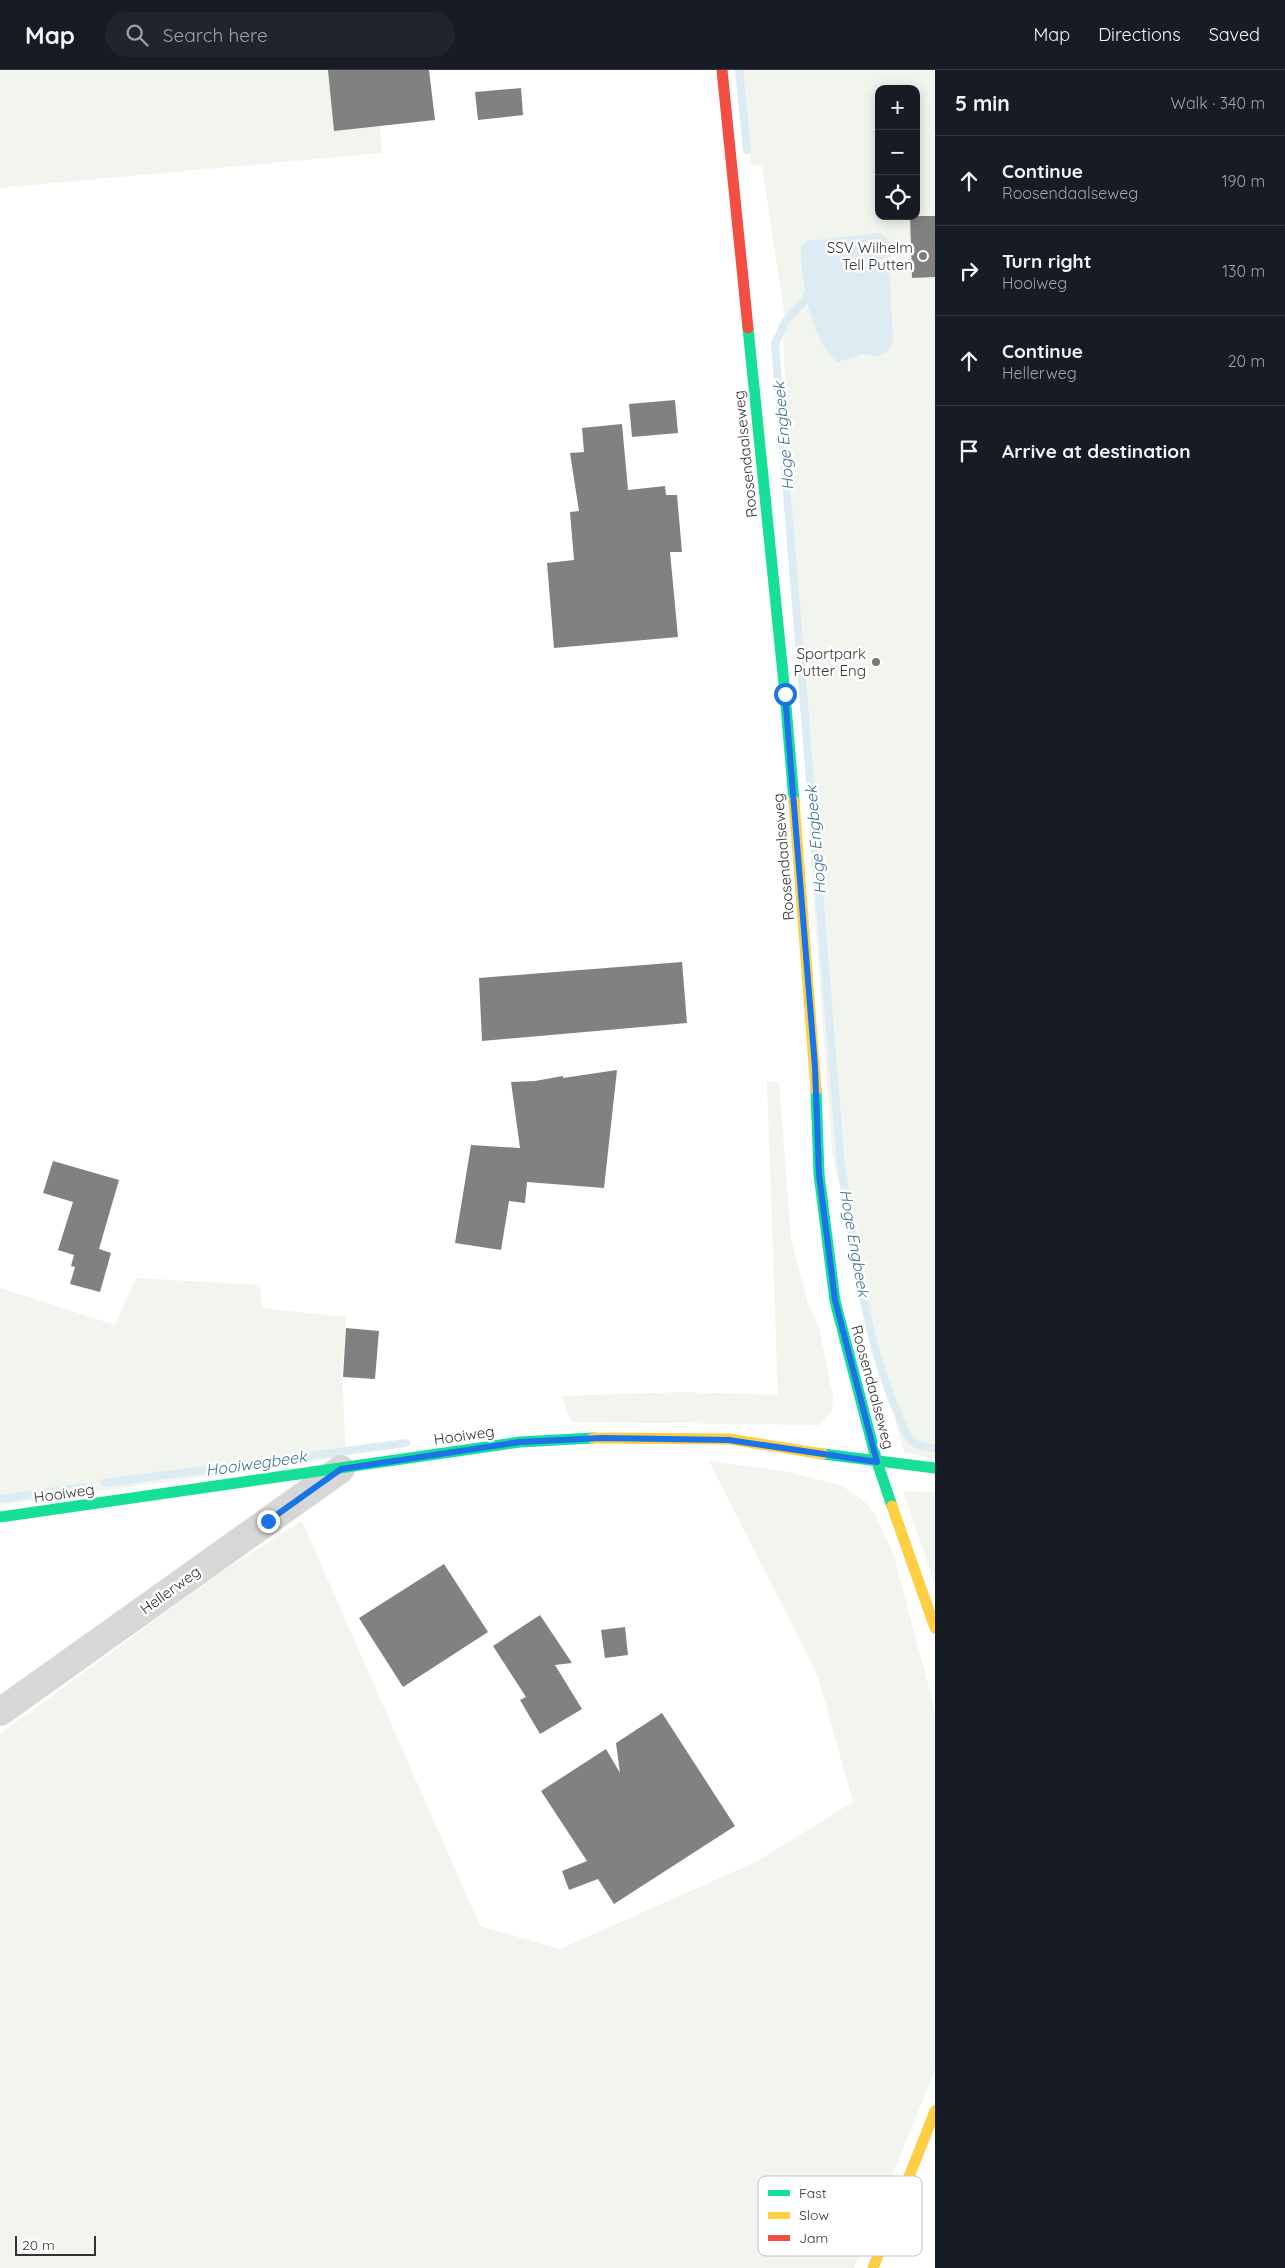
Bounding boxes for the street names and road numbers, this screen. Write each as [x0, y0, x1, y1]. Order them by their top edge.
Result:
street label: Roosendaalseweg [729, 390, 761, 518]
street label: Roosendaalseweg [768, 793, 798, 921]
street label: Roosendaalseweg [847, 1323, 899, 1451]
street label: Hooiweg [432, 1421, 496, 1449]
street label: Hooiweg [32, 1479, 96, 1507]
street label: Hellerweg [136, 1562, 204, 1618]

